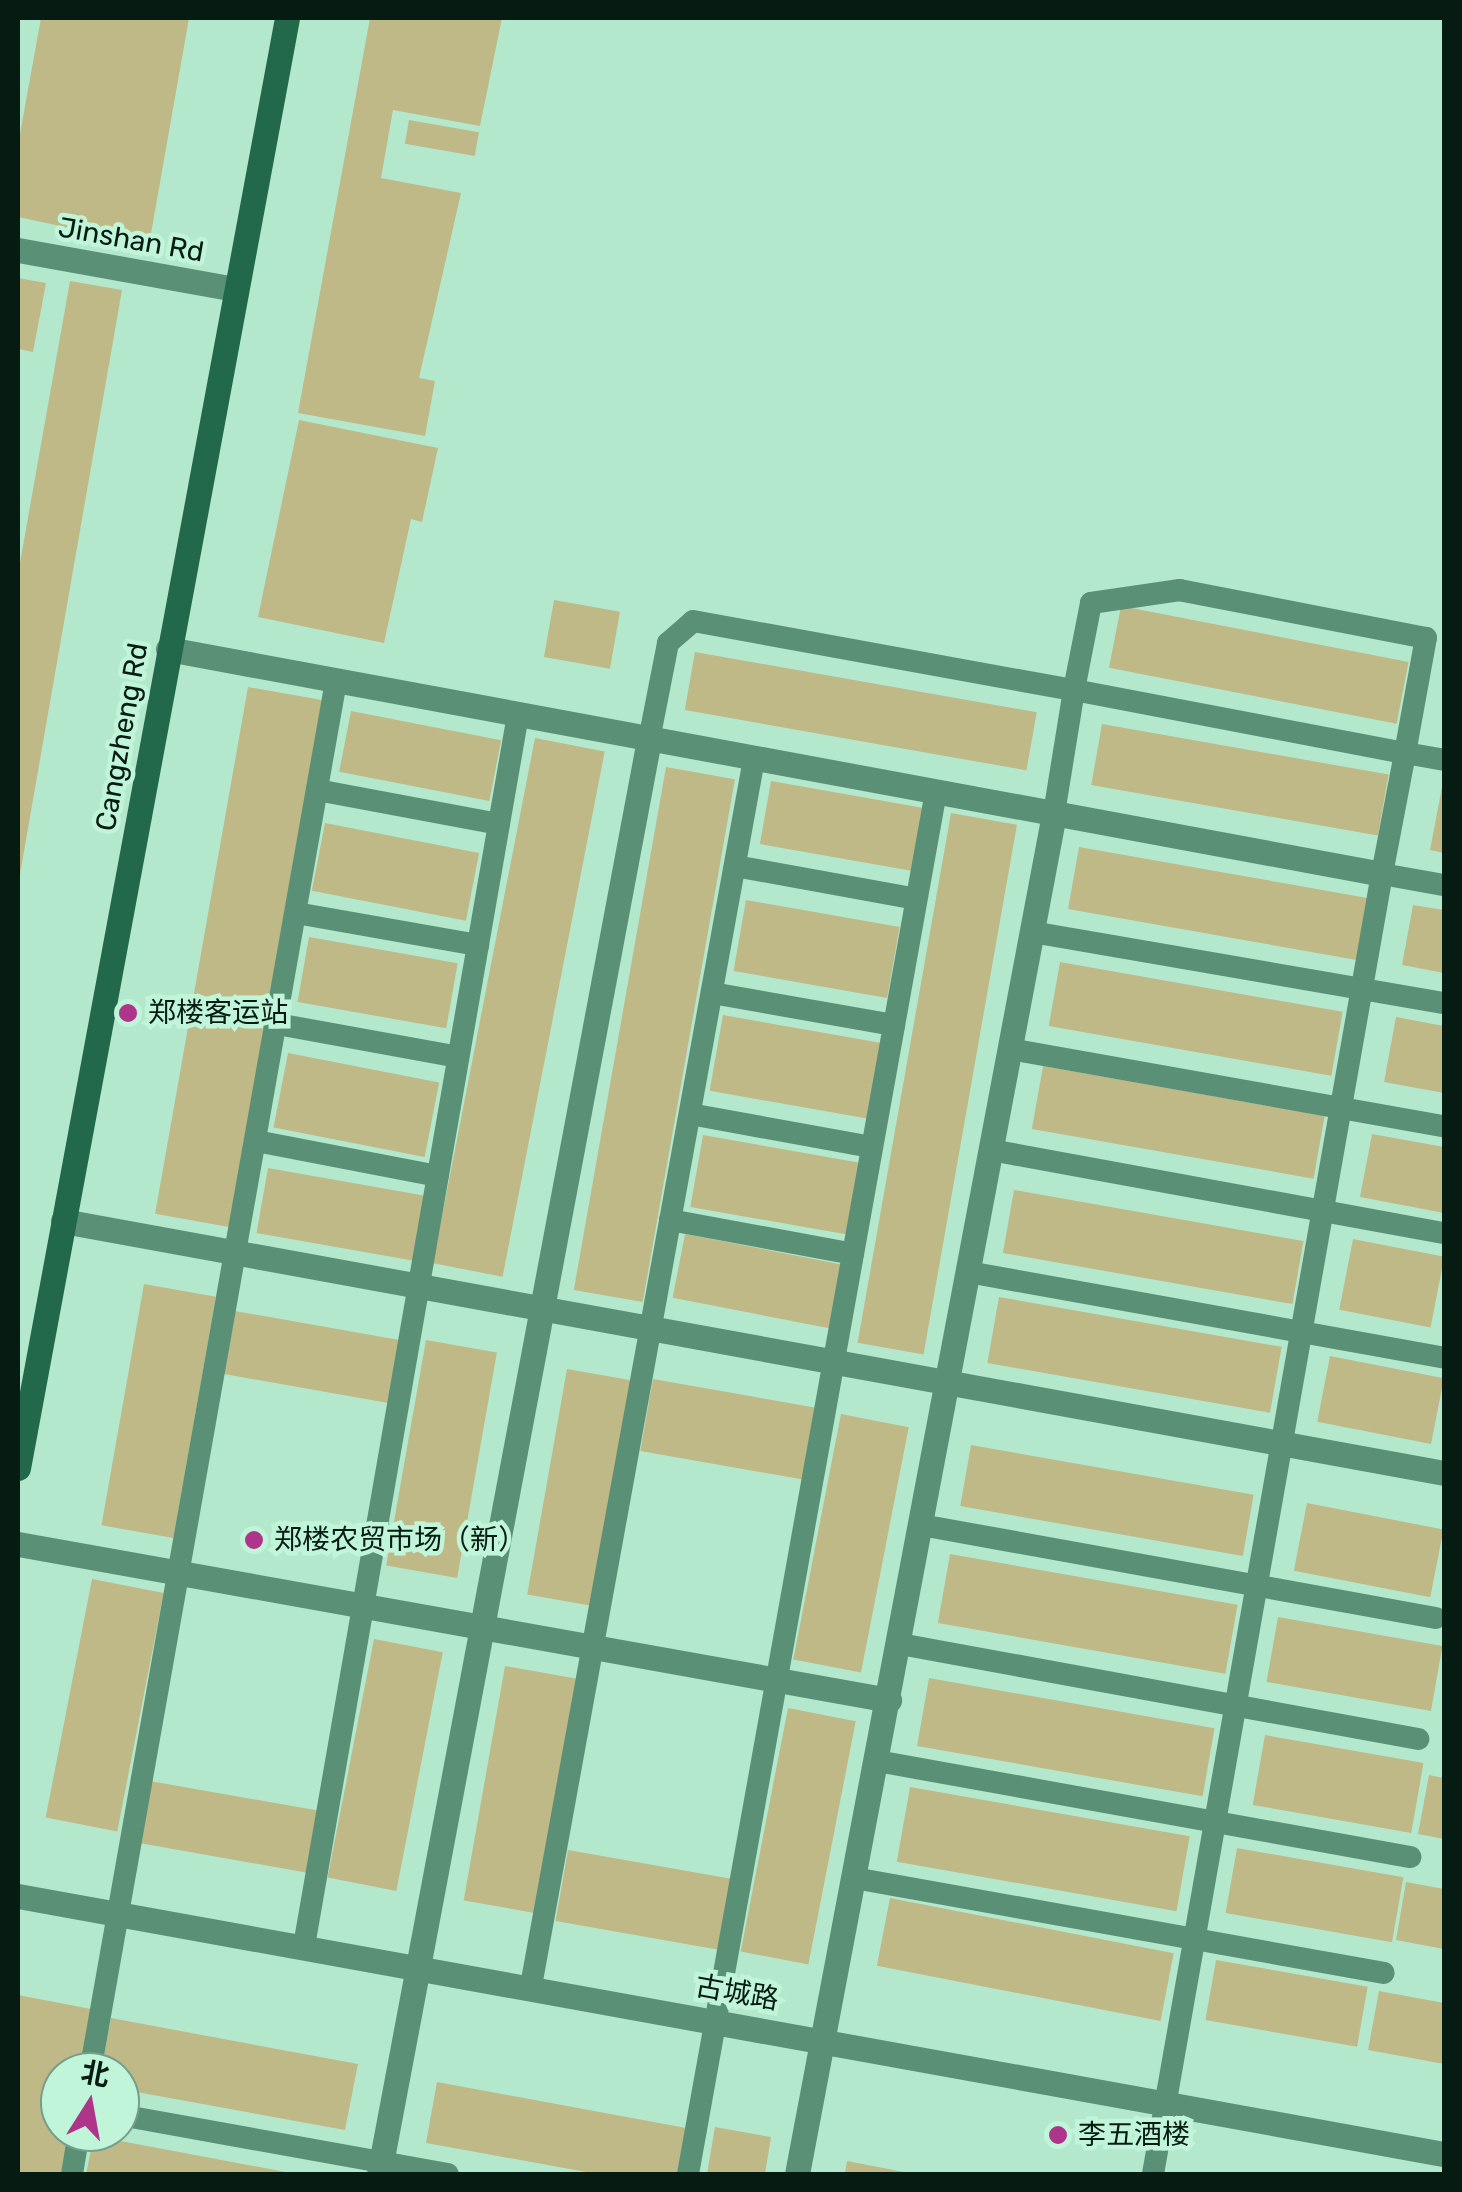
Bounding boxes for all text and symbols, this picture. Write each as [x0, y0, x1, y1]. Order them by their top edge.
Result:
street label: Jinshan Rd [56, 211, 206, 269]
street label: Cangzheng Rd [89, 640, 155, 834]
place label: 郑楼客运站 [148, 996, 288, 1030]
marker: 郑楼客运站 [117, 1002, 139, 1024]
place label: 郑楼农贸市场（新） [274, 1523, 526, 1557]
marker: 郑楼农贸市场（新） [243, 1529, 265, 1551]
street label: 古城路 [693, 1969, 781, 2017]
north arrow [40, 2052, 140, 2152]
text: 北 [79, 2055, 112, 2093]
place label: 李五酒楼 [1078, 2118, 1190, 2152]
marker: 李五酒楼 [1047, 2124, 1069, 2146]

